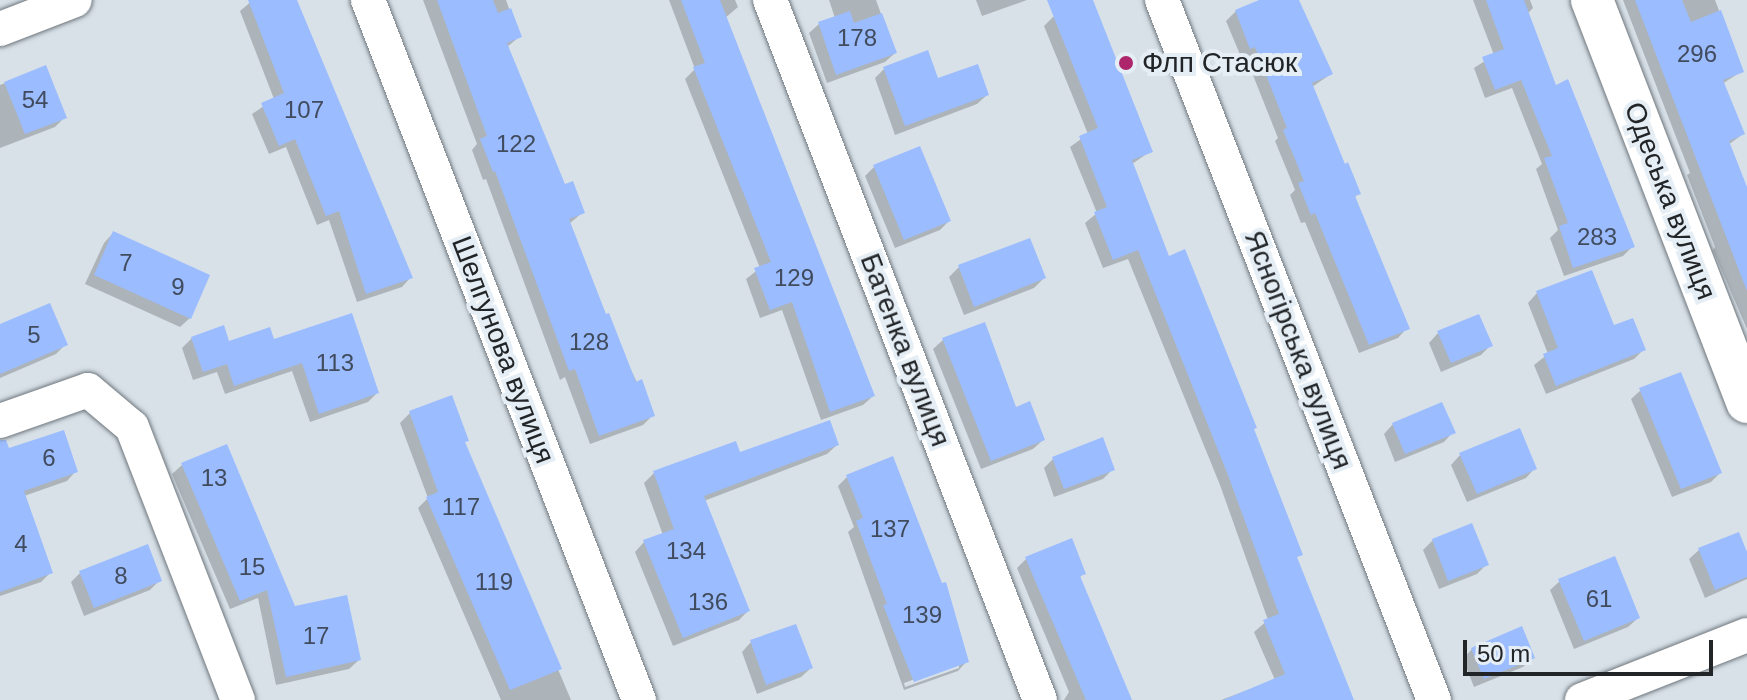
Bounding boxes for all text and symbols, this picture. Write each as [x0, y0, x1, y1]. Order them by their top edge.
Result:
house number: 178 [837, 24, 877, 52]
house number: 296 [1677, 40, 1717, 68]
place label: Флп Стасюк [1142, 46, 1297, 80]
marker: Флп Стасюк [1117, 54, 1135, 72]
house number: 54 [22, 86, 48, 114]
house number: 107 [284, 96, 324, 124]
street label: Одеська вулиця [1617, 98, 1723, 304]
house number: 122 [496, 130, 536, 158]
house number: 283 [1577, 223, 1617, 251]
street label: Ясногірська вулиця [1237, 226, 1359, 474]
street label: Шелгунова вулиця [444, 232, 562, 468]
house number: 7 [119, 249, 133, 277]
street label: Батенка вулиця [853, 249, 957, 451]
house number: 129 [774, 264, 814, 292]
house number: 9 [171, 273, 185, 301]
house number: 5 [27, 321, 41, 349]
house number: 128 [569, 328, 609, 356]
house number: 113 [316, 349, 354, 377]
house number: 6 [42, 444, 56, 472]
house number: 13 [201, 464, 227, 492]
house number: 117 [442, 493, 480, 521]
house number: 137 [870, 515, 910, 543]
house number: 4 [14, 530, 28, 558]
house number: 134 [666, 537, 706, 565]
house number: 15 [239, 553, 265, 581]
house number: 8 [114, 562, 128, 590]
house number: 119 [475, 568, 513, 596]
house number: 61 [1586, 585, 1612, 613]
house number: 136 [688, 588, 728, 616]
house number: 139 [902, 601, 942, 629]
house number: 17 [303, 622, 329, 650]
scale bar [1467, 624, 1717, 674]
text: 50 m [1477, 640, 1530, 667]

